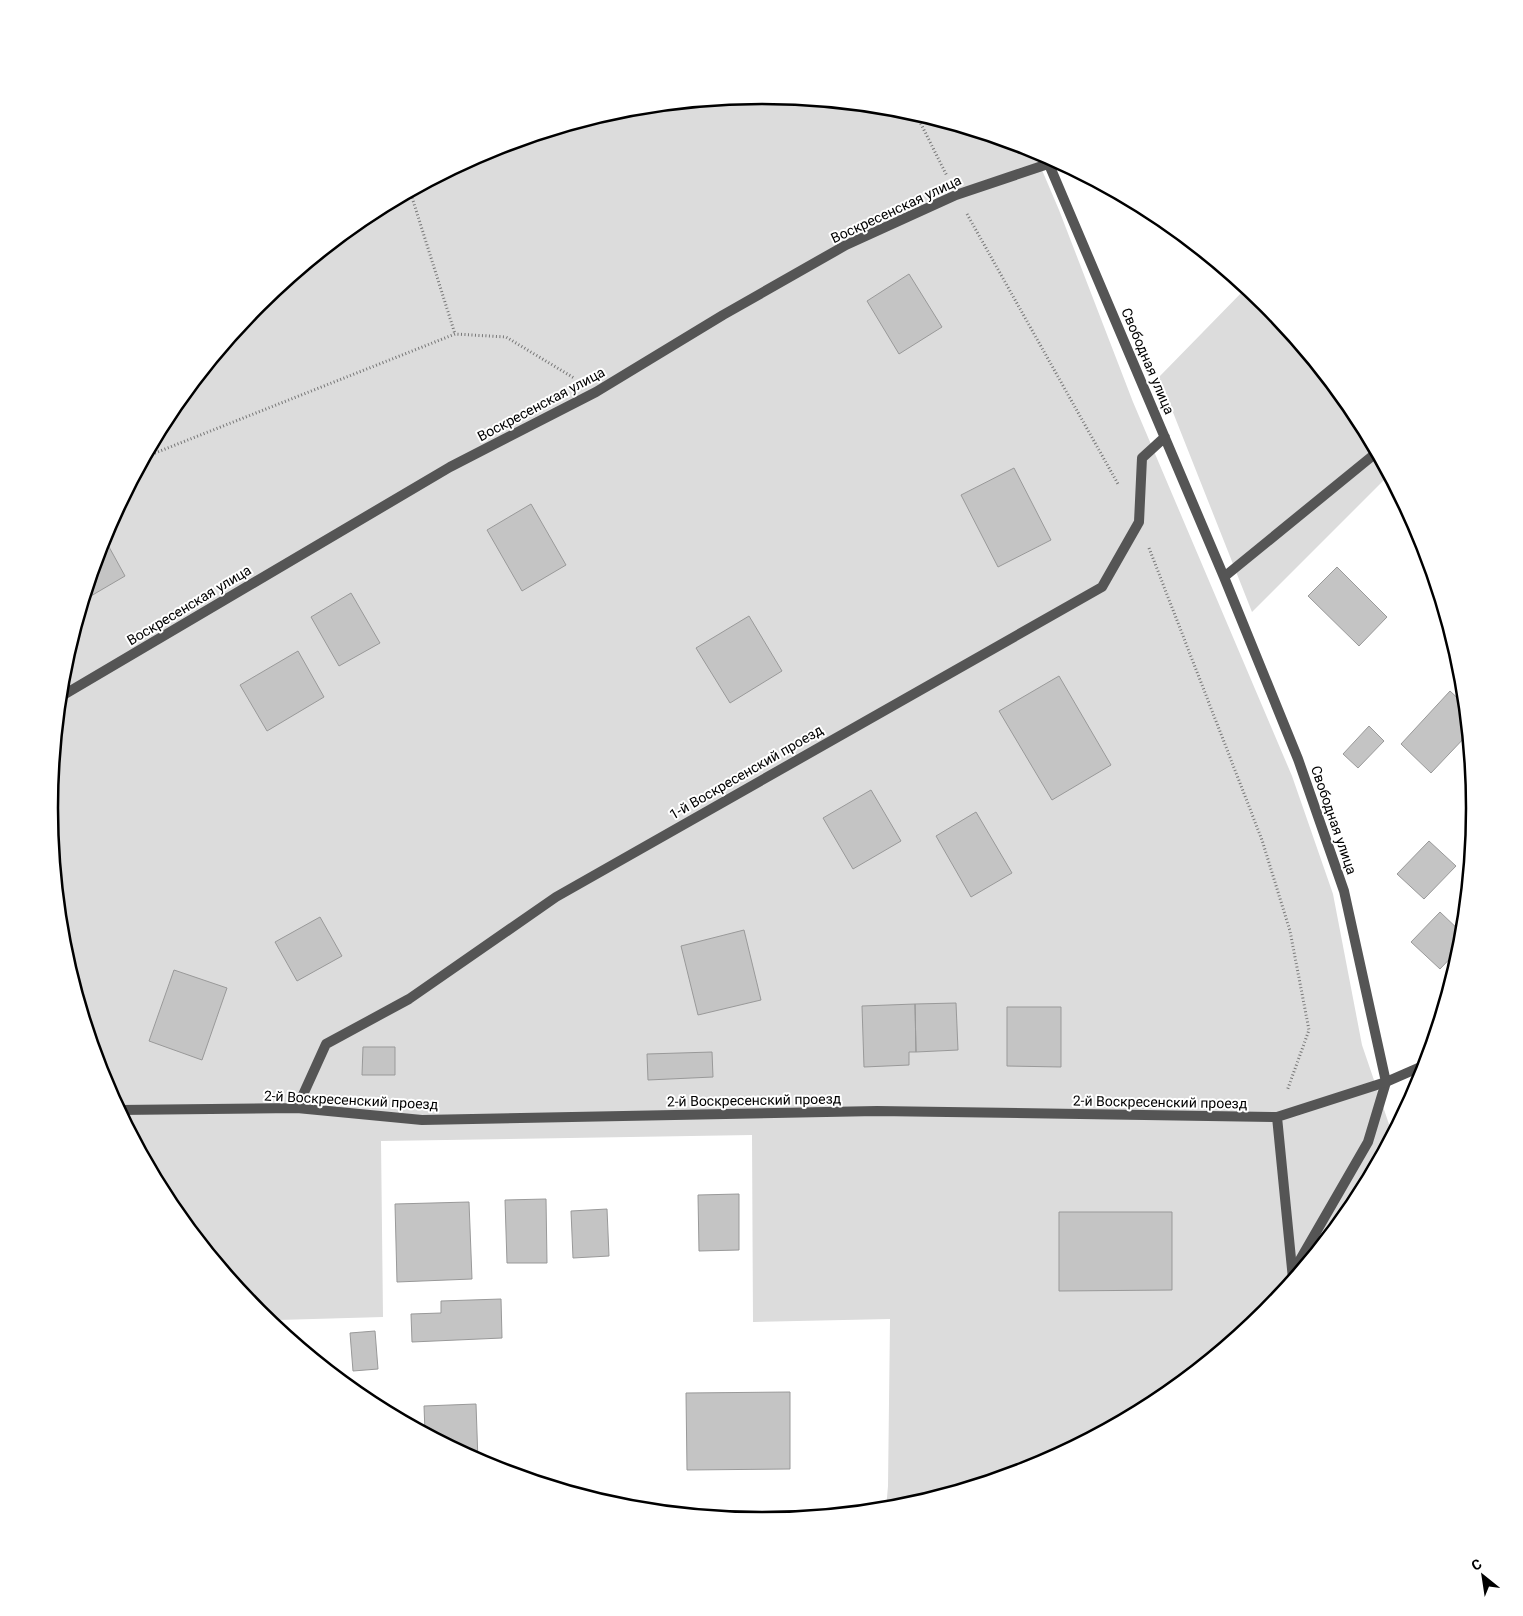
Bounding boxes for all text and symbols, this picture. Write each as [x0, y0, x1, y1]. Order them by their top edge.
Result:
street label: Воскресенская улица [828, 172, 964, 246]
street label: Свободная улица [1118, 305, 1178, 417]
street label: Воскресенская улица [475, 364, 607, 444]
street label: Воскресенская улица [124, 562, 254, 648]
street label: 1-й Воскресенский проезд [666, 721, 826, 823]
street label: Свободная улица [1308, 763, 1360, 877]
street label: 2-й Воскресенский проезд [263, 1087, 439, 1113]
street label: 2-й Воскресенский проезд [667, 1090, 842, 1110]
street label: 2-й Воскресенский проезд [1073, 1092, 1248, 1112]
north arrow [1458, 1551, 1508, 1601]
text: С [1469, 1556, 1484, 1574]

